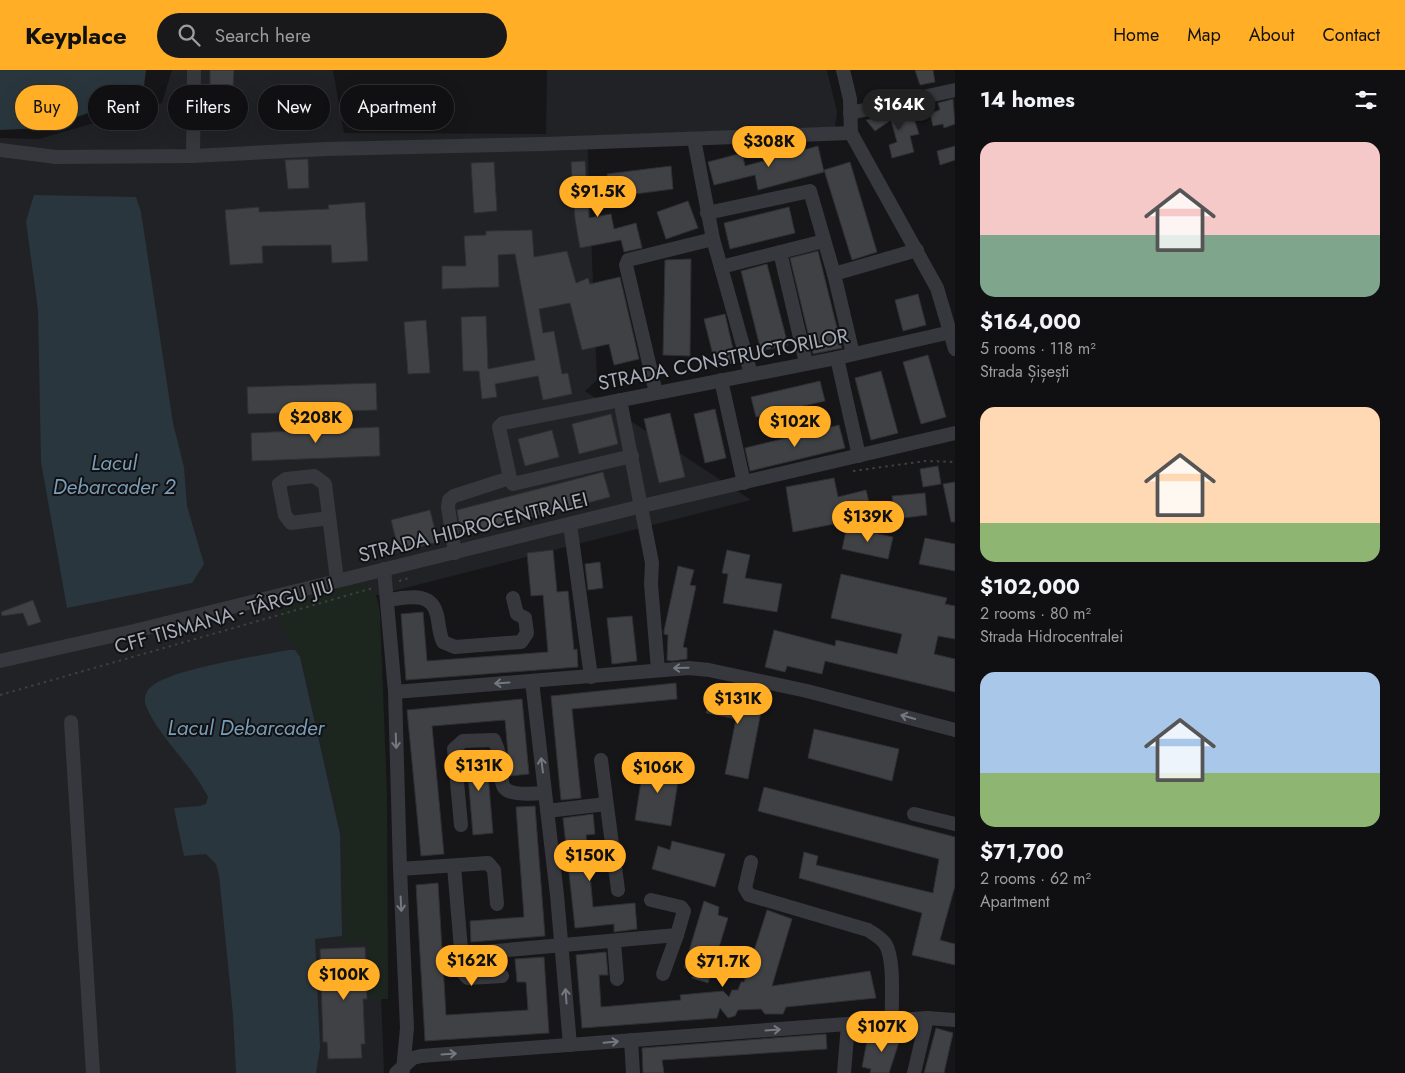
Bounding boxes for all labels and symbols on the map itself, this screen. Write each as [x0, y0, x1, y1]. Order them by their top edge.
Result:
pin: $164K [864, 88, 934, 131]
pin: $308K [734, 126, 804, 168]
pin: $91.5K [557, 176, 639, 218]
street label: STRADA CONSTRUCTORILOR [595, 321, 851, 398]
pin: $208K [281, 402, 351, 444]
pin: $102K [760, 406, 830, 448]
water label: Lacul Debarcader 2 [53, 448, 176, 502]
street label: STRADA HIDROCENTRALEI [355, 485, 591, 570]
pin: $139K [833, 500, 903, 543]
street label: CFF TISMANA - TÂRGU JIU [111, 571, 337, 662]
one-way arrow [673, 664, 689, 673]
one-way arrow [494, 679, 510, 688]
pin: $131K [703, 682, 773, 725]
one-way arrow [900, 712, 916, 721]
water label: Lacul Debarcader [168, 713, 325, 743]
one-way arrow [391, 733, 400, 749]
pin: $131K [444, 750, 514, 792]
pin: $106K [623, 752, 693, 794]
one-way arrow [537, 758, 547, 774]
pin: $150K [555, 840, 625, 882]
one-way arrow [397, 895, 406, 911]
pin: $162K [437, 944, 507, 987]
pin: $71.7K [682, 946, 764, 988]
pin: $100K [309, 958, 379, 1001]
one-way arrow [561, 989, 571, 1005]
pin: $107K [847, 1010, 917, 1053]
one-way arrow [765, 1025, 781, 1034]
one-way arrow [602, 1037, 618, 1046]
one-way arrow [440, 1049, 456, 1058]

